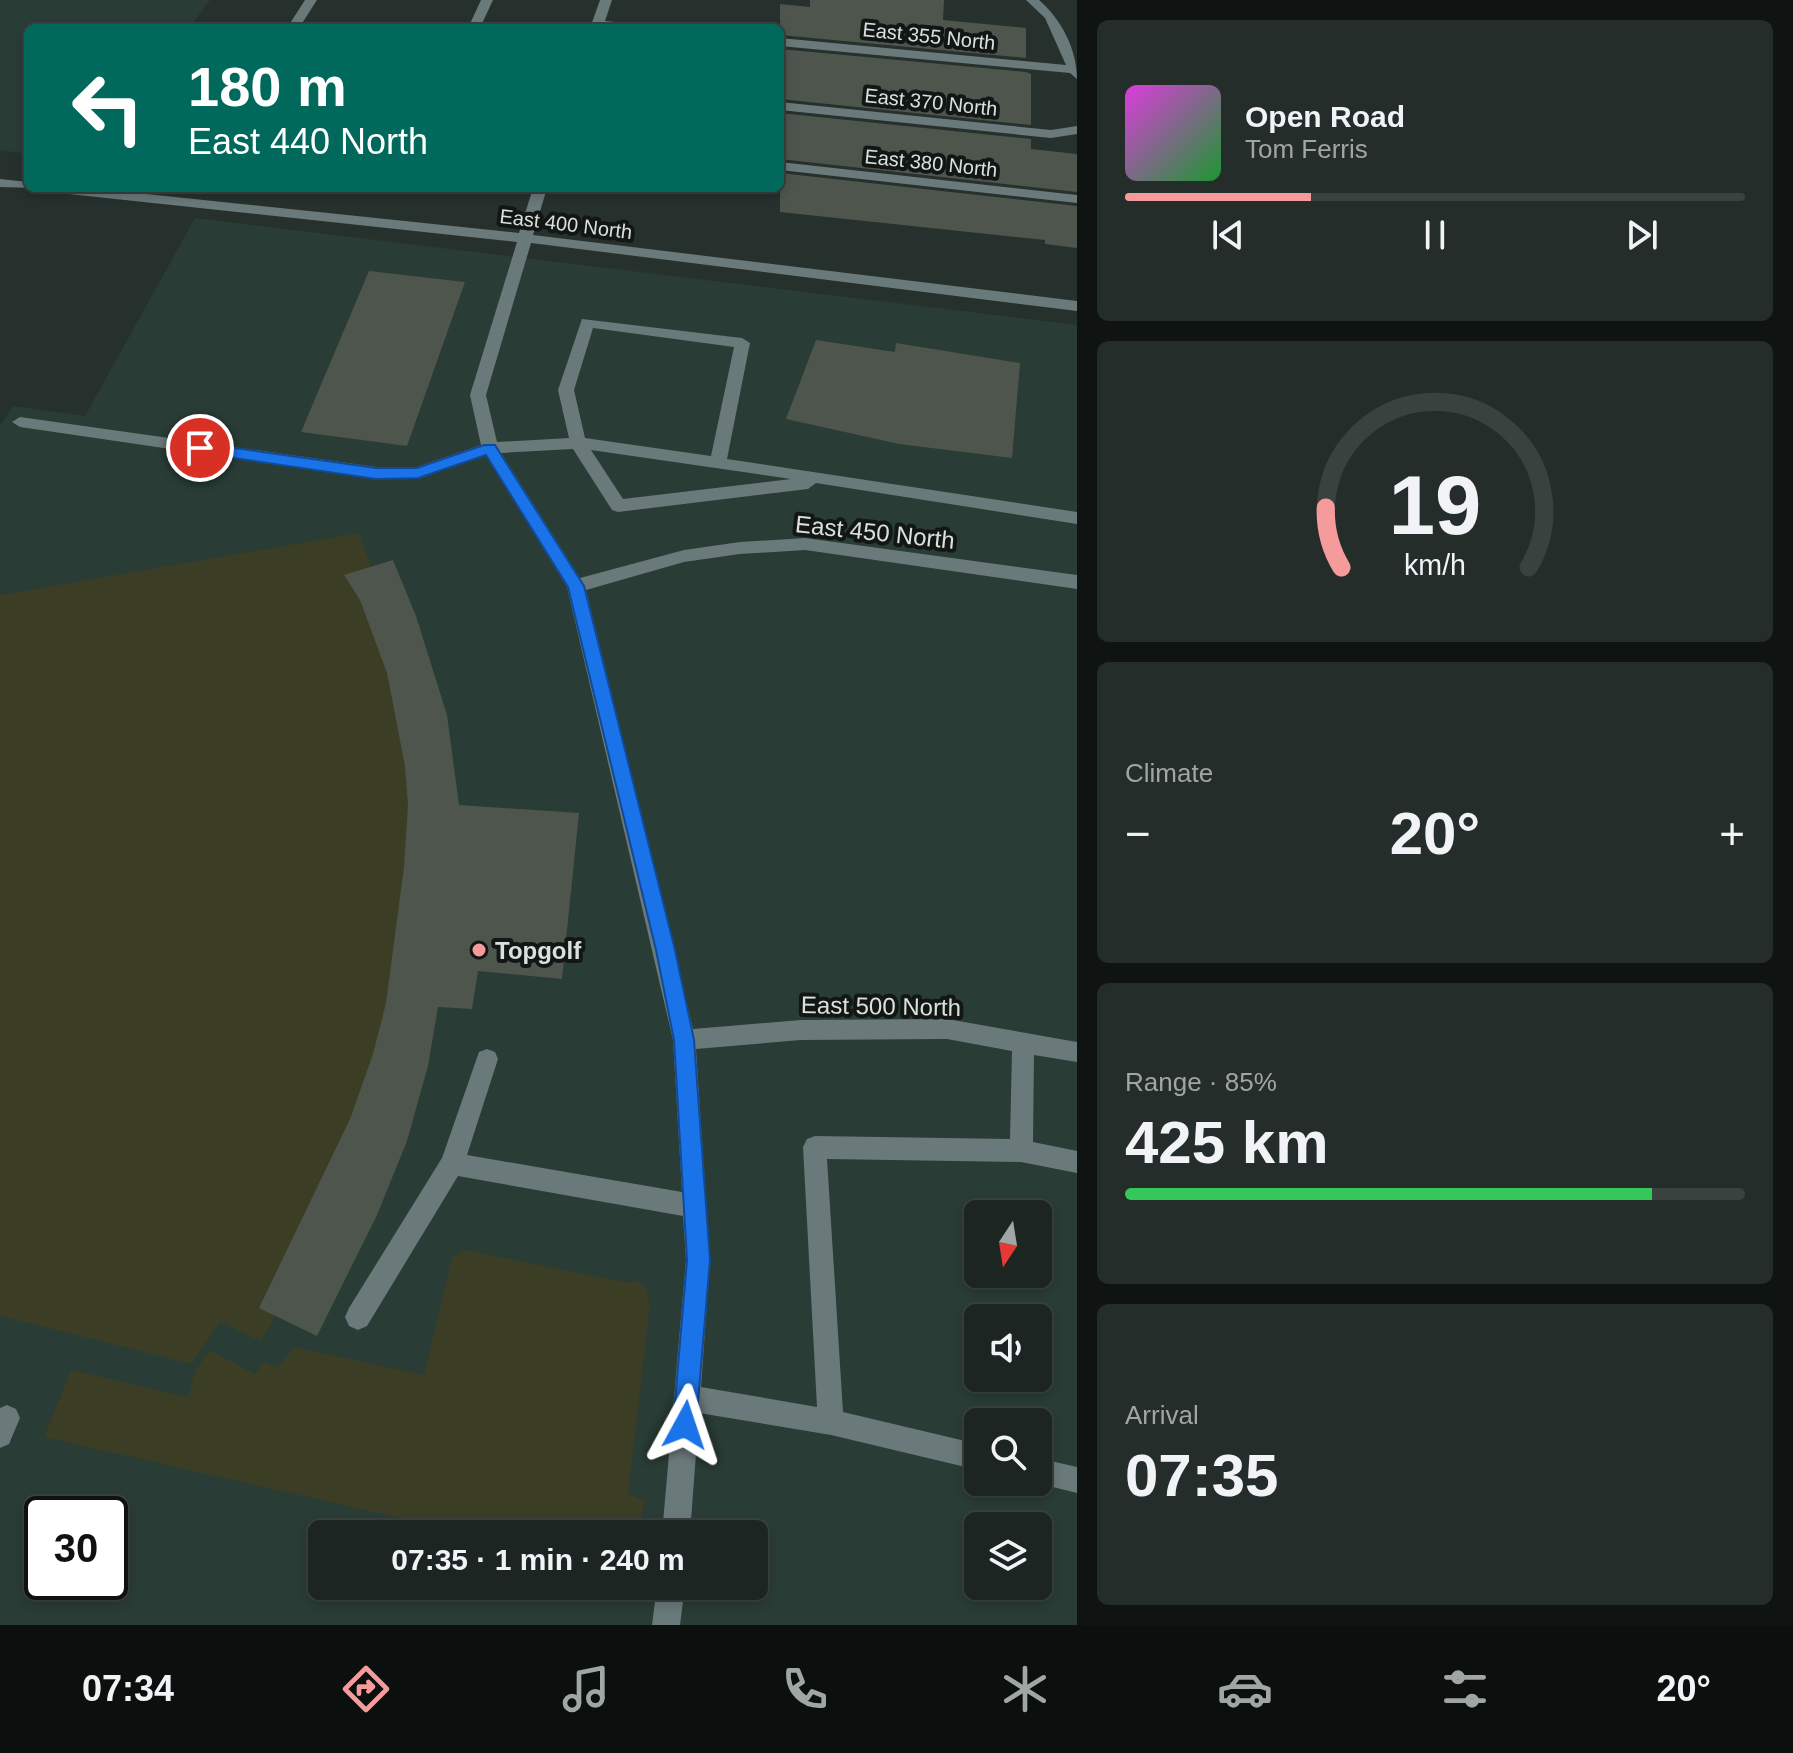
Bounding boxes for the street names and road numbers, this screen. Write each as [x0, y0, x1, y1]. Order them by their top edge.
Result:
street label: East 355 North [862, 18, 996, 54]
street label: East 370 North [864, 84, 998, 120]
street label: East 380 North [864, 145, 998, 181]
street label: East 400 North [498, 205, 634, 243]
street label: East 450 North [794, 510, 956, 554]
street label: East 500 North [801, 991, 961, 1021]

